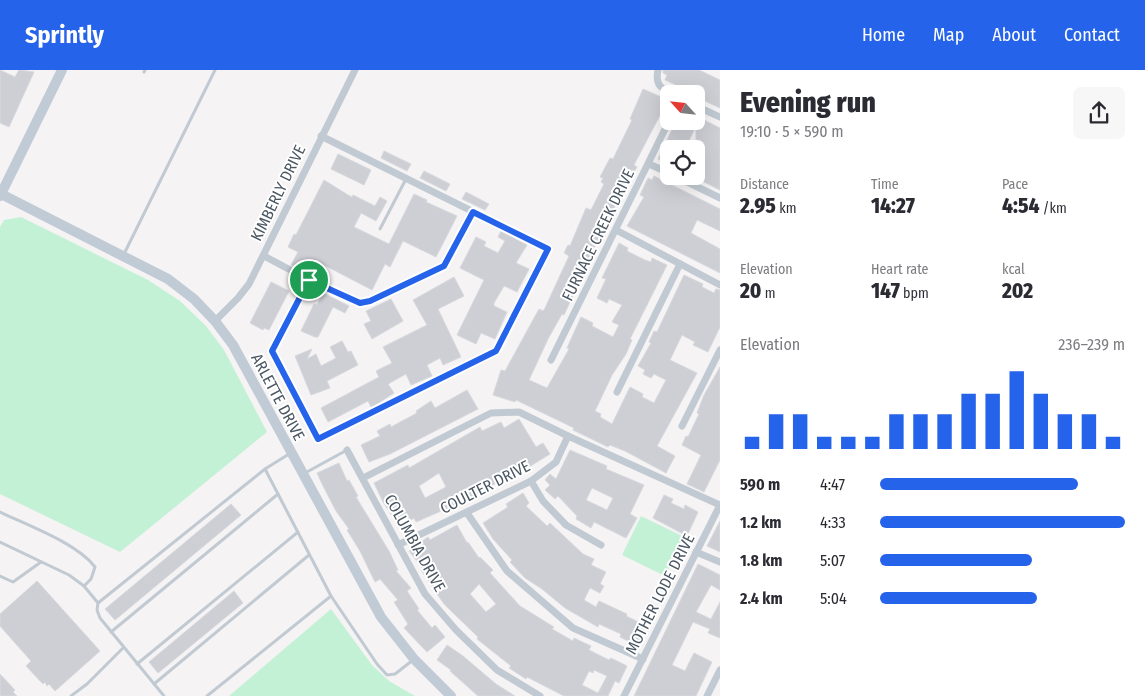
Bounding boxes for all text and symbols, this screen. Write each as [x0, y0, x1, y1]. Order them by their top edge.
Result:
text: Sprintly [25, 21, 104, 49]
text: Home [862, 24, 905, 46]
text: Map [933, 24, 964, 46]
text: About [992, 24, 1036, 46]
text: Contact [1064, 24, 1120, 46]
north arrow [660, 85, 705, 130]
map controls [660, 85, 705, 185]
text: Evening run [740, 86, 876, 119]
button: share [1073, 87, 1125, 139]
text: 19:10 · 5 × 590 m [740, 122, 844, 141]
button: locate [660, 140, 705, 185]
street label: KIMBERLY DRIVE [247, 142, 309, 244]
street label: FURNACE CREEK DRIVE [558, 166, 638, 304]
text: Distance [740, 176, 789, 193]
text: Time [871, 176, 899, 193]
text: Pace [1002, 176, 1028, 193]
text: 2.95 [740, 193, 776, 219]
text: 14:27 [871, 193, 915, 219]
text: 4:54 [1002, 193, 1040, 219]
text: km [776, 200, 796, 217]
text: /km [1040, 200, 1067, 217]
pin [288, 259, 330, 301]
text: Elevation [740, 261, 793, 278]
text: Heart rate [871, 261, 928, 278]
text: kcal [1002, 261, 1025, 278]
icon: arrive [295, 266, 323, 294]
text: 20 [740, 278, 762, 304]
text: 147 [871, 278, 900, 304]
text: 202 [1002, 278, 1033, 304]
text: m [762, 285, 776, 302]
text: bpm [900, 285, 929, 302]
text: Elevation [740, 335, 800, 354]
text: 236–239 m [1058, 335, 1125, 354]
street label: ARLETTE DRIVE [247, 350, 309, 444]
street label: COULTER DRIVE [437, 456, 533, 518]
text: 590 m [740, 475, 780, 494]
text: 4:47 [820, 475, 845, 494]
street label: COLUMBIA DRIVE [380, 491, 450, 595]
text: 1.2 km [740, 513, 782, 532]
text: 4:33 [820, 513, 846, 532]
street label: MOTHER LODE DRIVE [621, 531, 699, 657]
text: 1.8 km [740, 551, 783, 570]
text: 5:07 [820, 551, 845, 570]
text: 2.4 km [740, 589, 783, 608]
text: 5:04 [820, 589, 847, 608]

